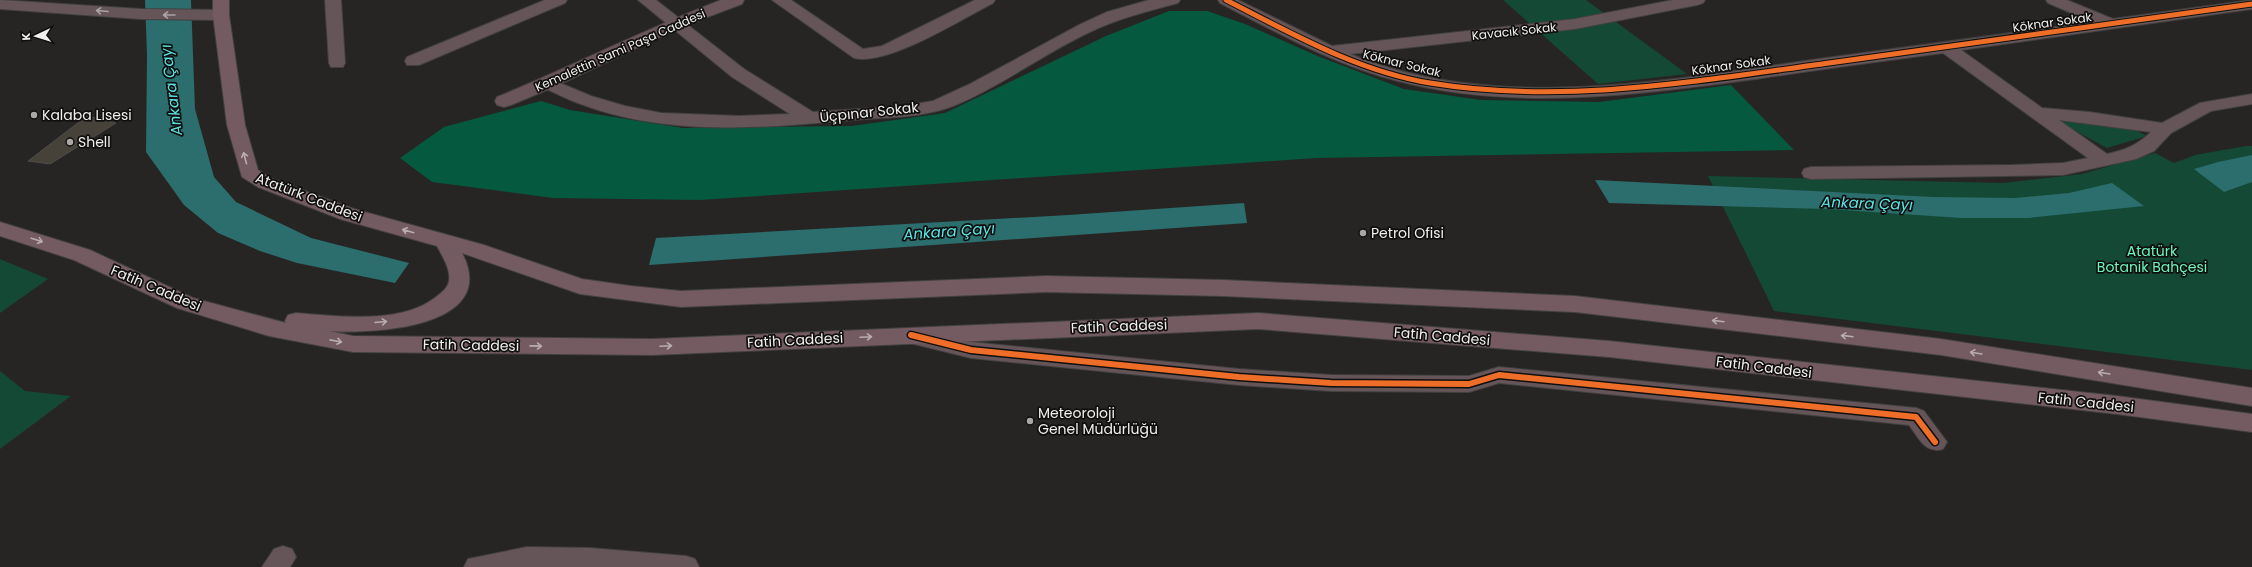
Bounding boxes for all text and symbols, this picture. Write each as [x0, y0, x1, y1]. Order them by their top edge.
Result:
street label: Kemalettin Sami Paşa Caddesi [532, 5, 708, 95]
one-way arrow [96, 8, 109, 15]
street label: Köknar Sokak [2011, 8, 2093, 36]
one-way arrow [163, 11, 176, 19]
north arrow [16, 16, 56, 56]
street label: Kavacık Sokak [1471, 18, 1558, 44]
text: K [18, 32, 34, 41]
water label: Ankara Çayı [155, 43, 187, 138]
street label: Köknar Sokak [1361, 45, 1444, 81]
street label: Köknar Sokak [1690, 51, 1772, 79]
street label: Üçpınar Sokak [819, 97, 920, 127]
place label: Kalaba Lisesi [42, 105, 132, 125]
marker: Kalaba Lisesi [29, 110, 39, 120]
place label: Shell [78, 132, 111, 152]
marker: Shell [65, 137, 75, 147]
one-way arrow [241, 152, 248, 165]
street label: Atatürk Caddesi [253, 167, 365, 227]
water label: Ankara Çayı [1820, 191, 1913, 215]
water label: Ankara Çayı [902, 217, 996, 245]
place label: Petrol Ofisi [1371, 223, 1444, 243]
one-way arrow [402, 227, 415, 234]
marker: Petrol Ofisi [1358, 228, 1368, 238]
one-way arrow [31, 237, 43, 245]
park label: Atatürk Botanik Bahçesi [2097, 241, 2207, 277]
street label: Fatih Caddesi [108, 260, 204, 316]
street label: Fatih Caddesi [1070, 314, 1168, 338]
one-way arrow [1712, 317, 1725, 325]
one-way arrow [374, 318, 387, 326]
street label: Fatih Caddesi [1393, 322, 1491, 350]
street label: Fatih Caddesi [746, 327, 844, 353]
one-way arrow [1841, 332, 1854, 340]
one-way arrow [859, 333, 872, 341]
street label: Fatih Caddesi [423, 334, 519, 356]
one-way arrow [329, 337, 342, 345]
one-way arrow [529, 342, 542, 349]
one-way arrow [659, 342, 672, 350]
one-way arrow [1970, 349, 1983, 357]
street label: Fatih Caddesi [1715, 351, 1813, 383]
one-way arrow [2098, 369, 2111, 377]
street label: Fatih Caddesi [2037, 387, 2135, 417]
place label: Meteoroloji Genel Müdürlüğü [1038, 403, 1158, 439]
marker: Meteoroloji Genel Müdürlüğü [1025, 416, 1035, 426]

